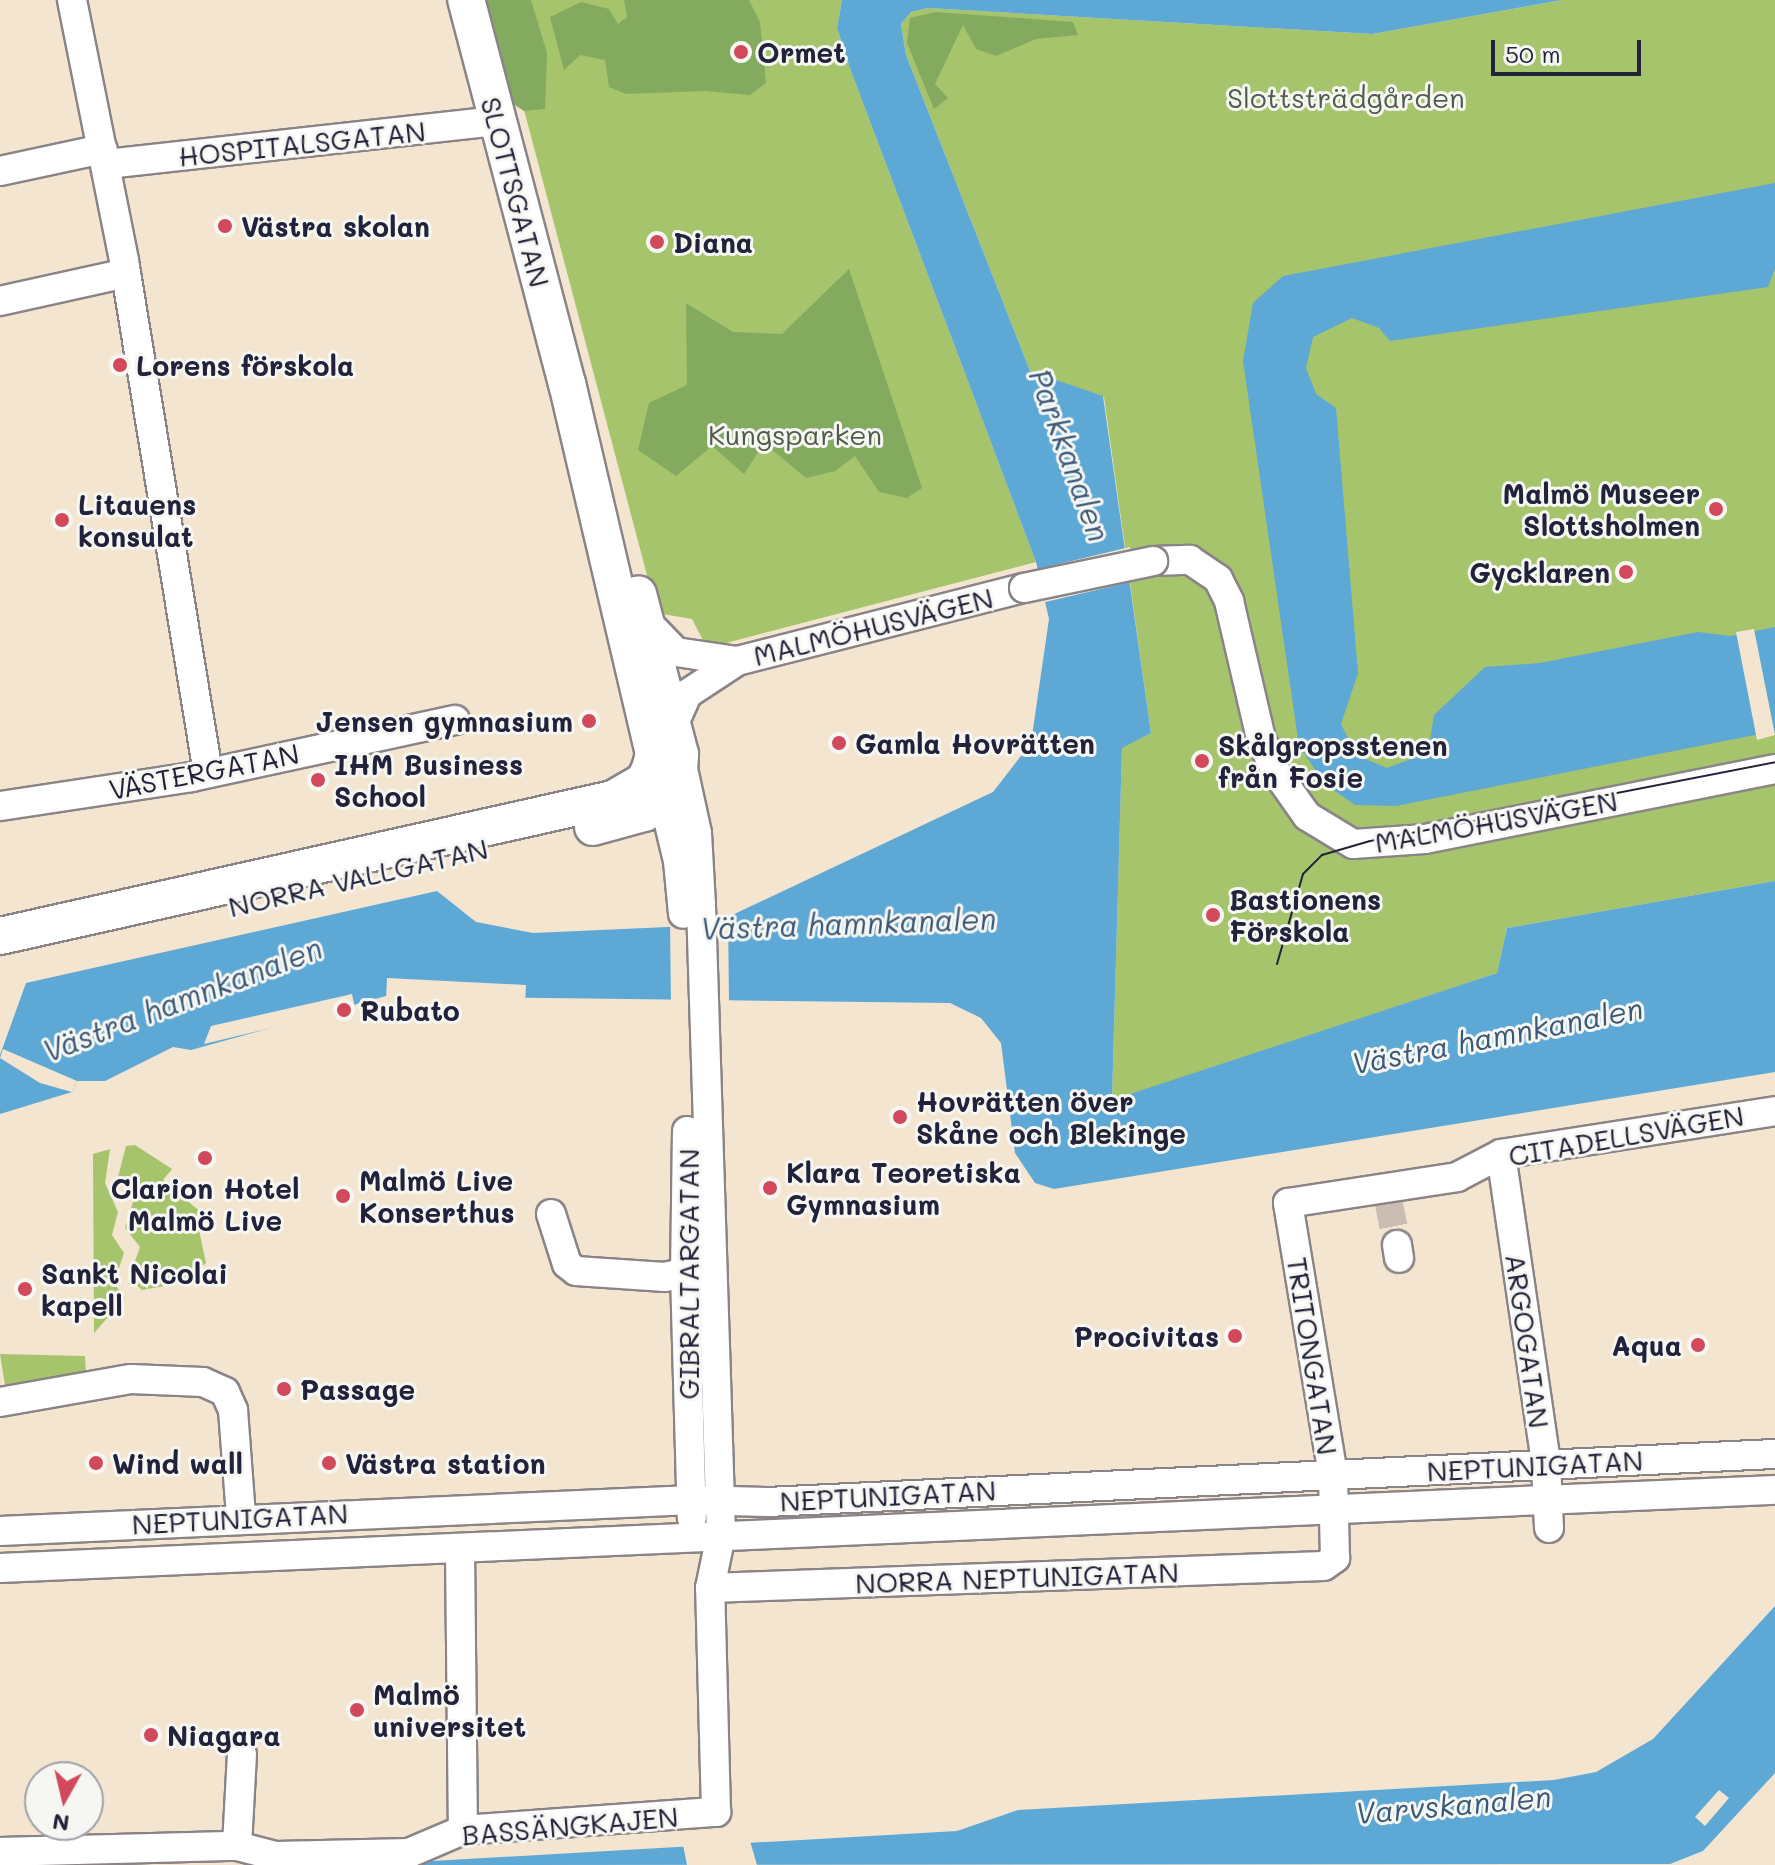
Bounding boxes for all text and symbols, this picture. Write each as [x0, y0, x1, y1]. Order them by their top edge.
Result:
scale bar [1495, 24, 1645, 74]
place label: Ormet [757, 35, 846, 69]
text: 50 m [1505, 38, 1561, 69]
marker: Ormet [732, 43, 750, 61]
park label: Slottsträdgården [1227, 80, 1465, 114]
street label: SLOTTSGATAN [474, 93, 558, 291]
street label: HOSPITALSGATAN [177, 113, 427, 173]
place label: Västra skolan [241, 209, 430, 243]
marker: Västra skolan [216, 217, 234, 235]
place label: Diana [673, 225, 753, 259]
marker: Diana [648, 233, 666, 251]
place label: Lorens förskola [136, 348, 354, 382]
marker: Lorens förskola [111, 356, 129, 374]
water label: Parkkanalen [1022, 364, 1118, 546]
park label: Kungsparken [708, 417, 882, 451]
place label: Malmö Museer Slottsholmen [1503, 476, 1700, 542]
place label: Litauens konsulat [78, 487, 196, 553]
marker: Malmö Museer Slottsholmen [1707, 500, 1725, 518]
marker: Litauens konsulat [53, 511, 71, 529]
place label: Gycklaren [1469, 555, 1610, 589]
marker: Gycklaren [1617, 563, 1635, 581]
street label: MALMÖHUSVÄGEN [750, 580, 996, 672]
place label: Jensen gymnasium [316, 704, 573, 738]
marker: Jensen gymnasium [580, 712, 598, 730]
place label: Gamla Hovrätten [855, 726, 1095, 760]
place label: Skålgropsstenen från Fosie [1218, 728, 1447, 794]
marker: Gamla Hovrätten [830, 734, 848, 752]
street label: VÄSTERGATAN [106, 736, 302, 806]
place label: IHM Business School [334, 747, 523, 813]
marker: Skålgropsstenen från Fosie [1193, 752, 1211, 770]
marker: IHM Business School [309, 771, 327, 789]
street label: MALMÖHUSVÄGEN [1372, 783, 1620, 859]
street label: NORRA VALLGATAN [225, 831, 491, 923]
place label: Bastionens Förskola [1229, 882, 1381, 948]
water label: Västra hamnkanalen [699, 900, 997, 946]
marker: Bastionens Förskola [1204, 906, 1222, 924]
water label: Västra hamnkanalen [37, 929, 327, 1069]
water label: Västra hamnkanalen [1348, 989, 1646, 1081]
place label: Rubato [360, 993, 460, 1027]
marker: Rubato [335, 1001, 353, 1019]
place label: Hovrätten över Skåne och Blekinge [916, 1084, 1186, 1150]
street label: CITADELLSVÄGEN [1506, 1098, 1746, 1172]
marker: Hovrätten över Skåne och Blekinge [891, 1108, 909, 1126]
street label: GIBRALTARGATAN [671, 1148, 705, 1400]
marker: Clarion Hotel Malmö Live [196, 1149, 214, 1167]
place label: Klara Teoretiska Gymnasium [786, 1155, 1021, 1221]
place label: Malmö Live Konserthus [359, 1163, 515, 1229]
place label: Clarion Hotel Malmö Live [111, 1171, 299, 1237]
marker: Klara Teoretiska Gymnasium [761, 1179, 779, 1197]
marker: Malmö Live Konserthus [334, 1187, 352, 1205]
street label: ARGOGATAN [1499, 1252, 1557, 1430]
street label: TRITONGATAN [1281, 1255, 1345, 1457]
place label: Sankt Nicolai kapell [41, 1256, 228, 1322]
marker: Sankt Nicolai kapell [16, 1280, 34, 1298]
place label: Procivitas [1074, 1319, 1219, 1353]
marker: Procivitas [1226, 1327, 1244, 1345]
place label: Aqua [1611, 1328, 1682, 1362]
marker: Aqua [1689, 1336, 1707, 1354]
place label: Passage [300, 1372, 415, 1406]
marker: Passage [275, 1380, 293, 1398]
street label: NEPTUNIGATAN [1426, 1443, 1644, 1487]
place label: Wind wall [112, 1446, 243, 1480]
place label: Västra station [345, 1446, 546, 1480]
marker: Wind wall [87, 1454, 105, 1472]
marker: Västra station [320, 1454, 338, 1472]
street label: NEPTUNIGATAN [779, 1473, 997, 1517]
street label: NEPTUNIGATAN [131, 1496, 349, 1540]
street label: NORRA NEPTUNIGATAN [855, 1555, 1179, 1599]
place label: Malmö universitet [373, 1677, 526, 1743]
marker: Malmö universitet [348, 1701, 366, 1719]
place label: Niagara [167, 1718, 281, 1752]
marker: Niagara [142, 1726, 160, 1744]
north arrow [24, 1761, 104, 1841]
water label: Varvskanalen [1353, 1777, 1553, 1831]
street label: BASSÄNGKAJEN [460, 1799, 680, 1851]
text: N [51, 1808, 71, 1839]

